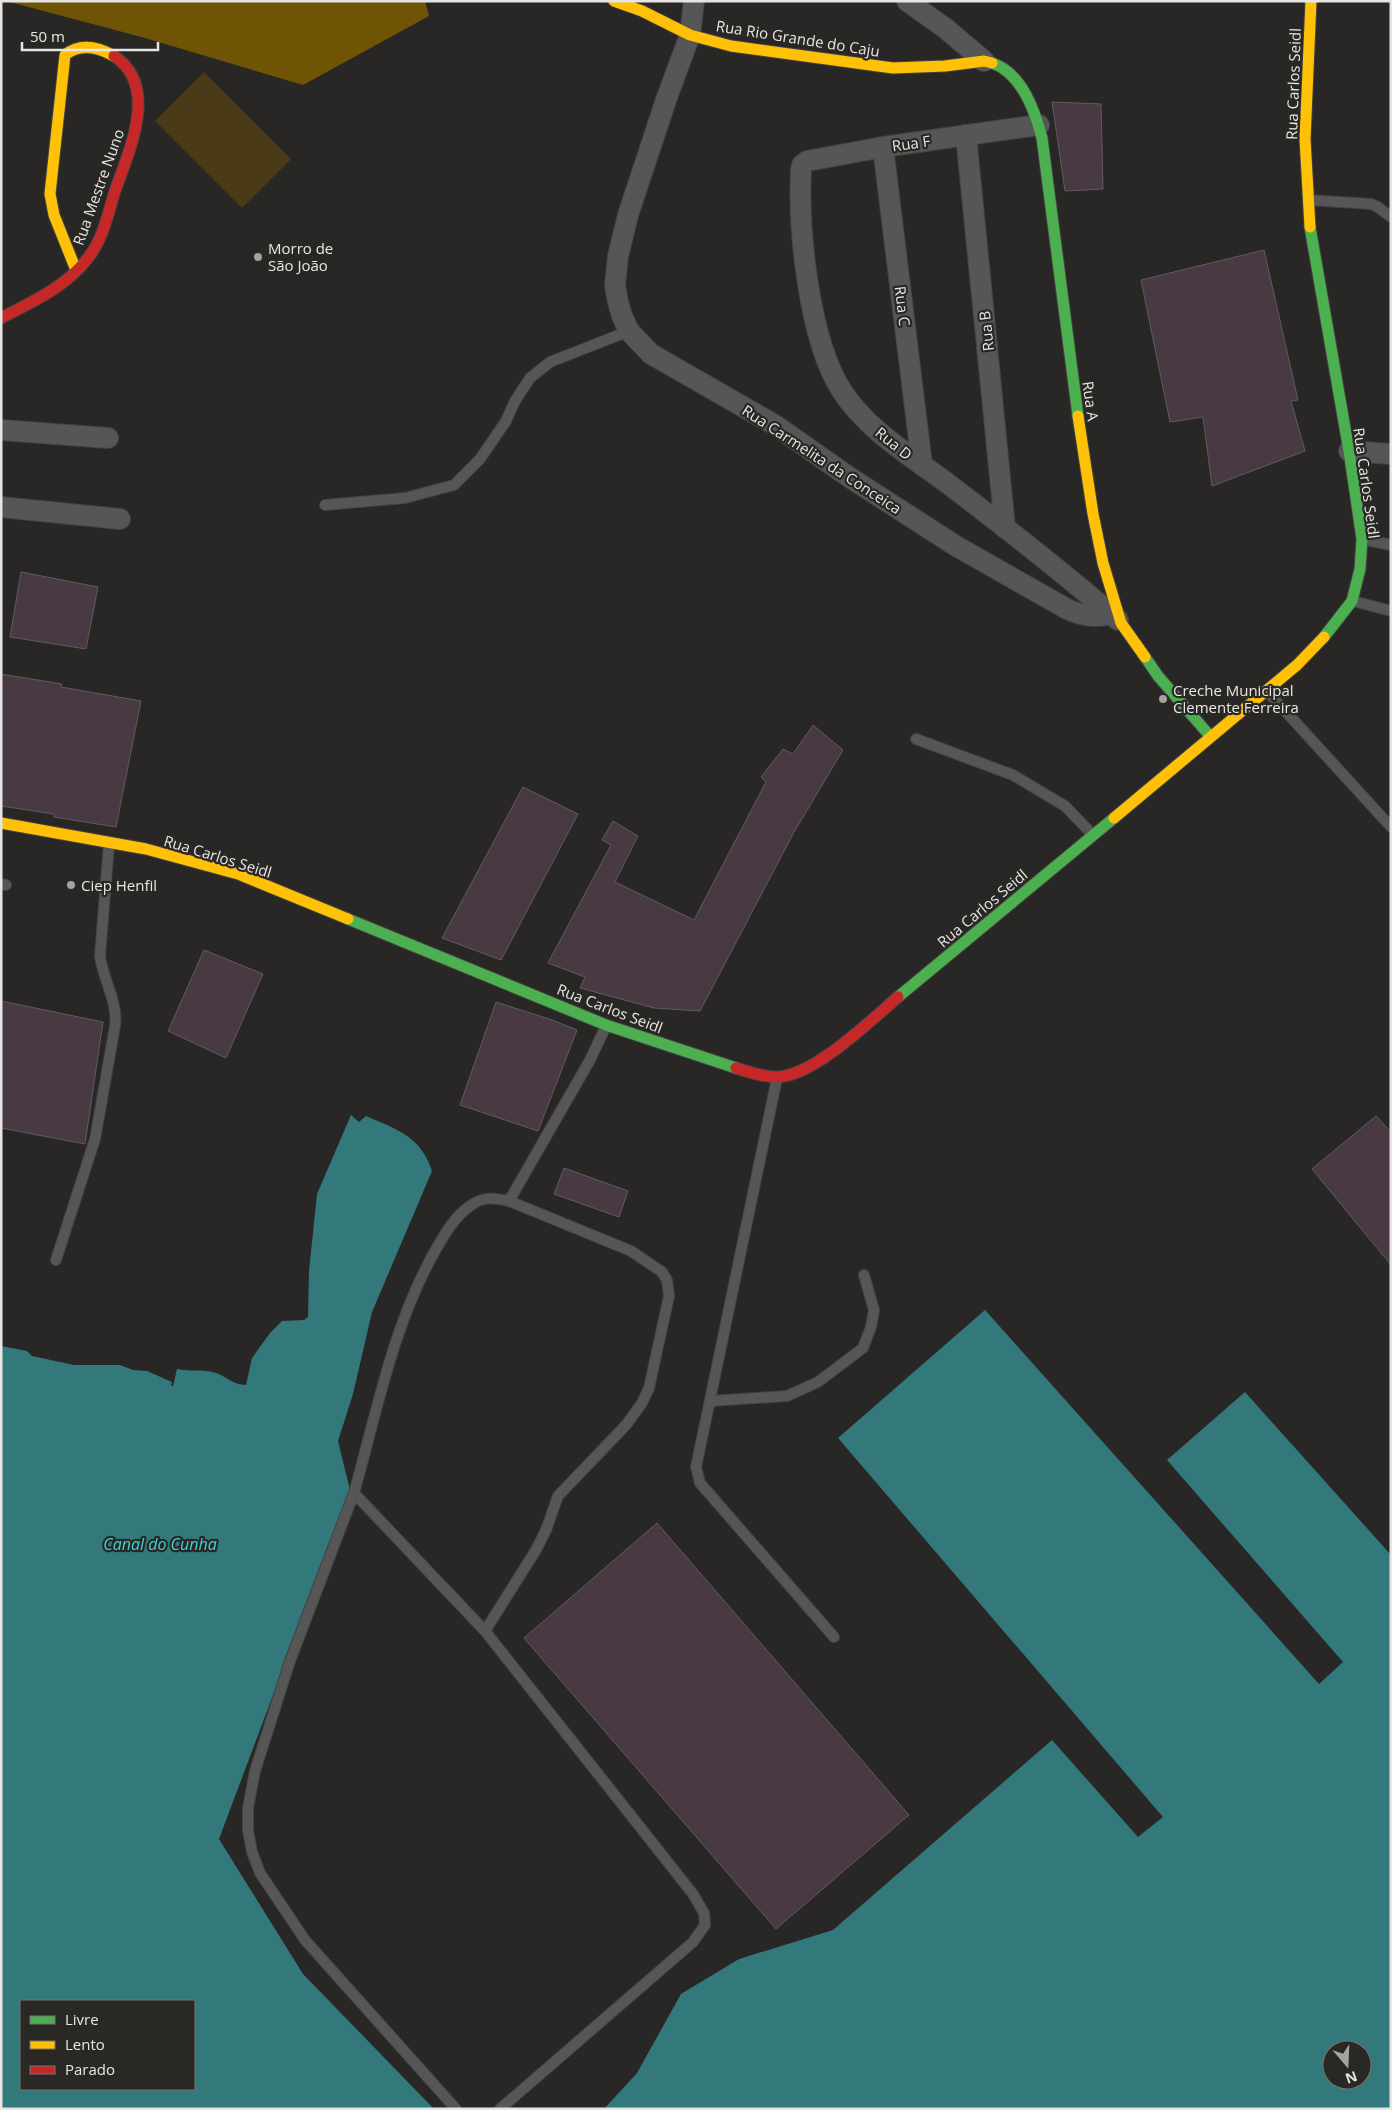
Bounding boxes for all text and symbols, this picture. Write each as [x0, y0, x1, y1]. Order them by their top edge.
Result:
street label: Rua Rio Grande do Caju [715, 15, 881, 61]
scale bar [22, 20, 159, 52]
text: 50 m [30, 26, 65, 46]
street label: Rua Carlos Seidl [1281, 28, 1305, 140]
street label: Rua Mestre Nuno [68, 126, 128, 248]
street label: Rua F [891, 130, 932, 156]
place label: Morro de São João [268, 238, 333, 275]
marker: Morro de São João [252, 251, 264, 263]
street label: Rua C [891, 285, 915, 327]
street label: Rua B [974, 310, 998, 352]
street label: Rua A [1078, 380, 1104, 423]
street label: Rua Carmelita da Conceica [739, 400, 905, 518]
street label: Rua D [872, 422, 916, 464]
street label: Rua Carlos Seidl [1349, 426, 1385, 540]
place label: Creche Municipal Clemente Ferreira [1173, 680, 1299, 717]
marker: Creche Municipal Clemente Ferreira [1157, 693, 1169, 705]
street label: Rua Carlos Seidl [162, 830, 274, 882]
street label: Rua Carlos Seidl [933, 864, 1031, 952]
place label: Ciep Henfil [81, 875, 157, 895]
marker: Ciep Henfil [65, 879, 77, 891]
street label: Rua Carlos Seidl [554, 979, 666, 1037]
water label: Canal do Cunha [103, 1533, 217, 1555]
legend [20, 2000, 195, 2090]
text: Livre [65, 2009, 99, 2029]
text: Lento [65, 2034, 105, 2054]
north arrow [1322, 2040, 1372, 2090]
text: Parado [65, 2059, 115, 2079]
text: N [1343, 2067, 1360, 2089]

